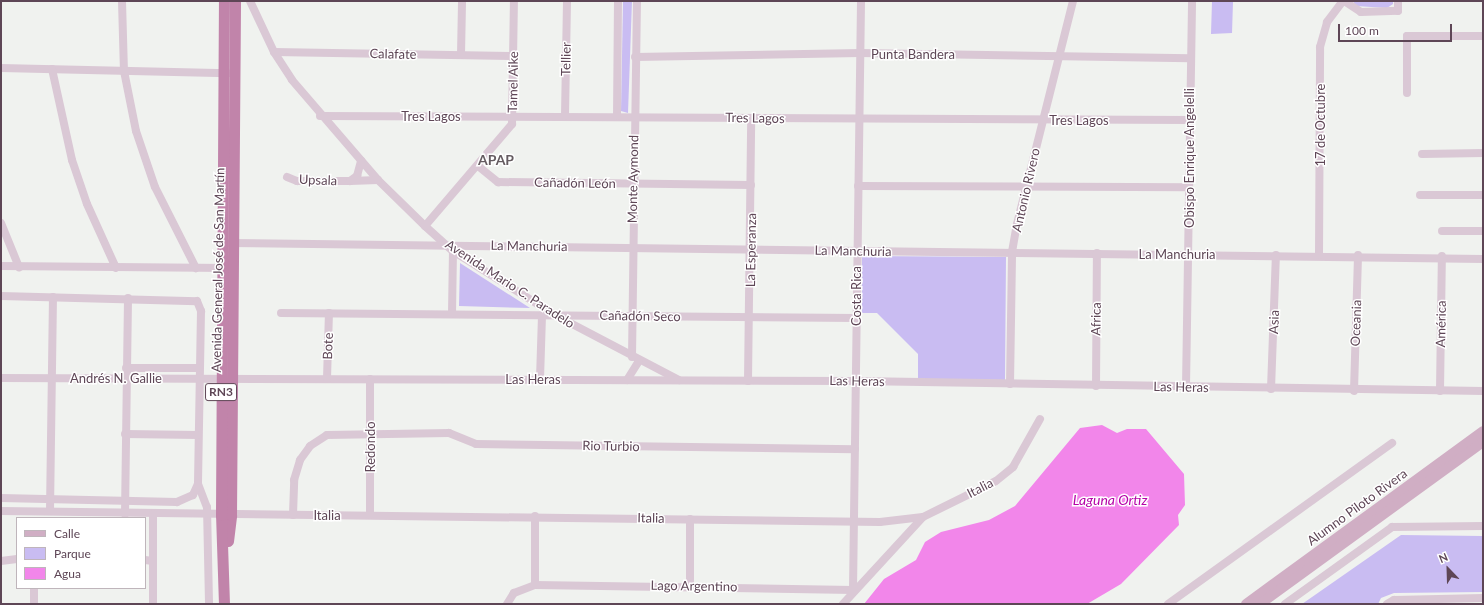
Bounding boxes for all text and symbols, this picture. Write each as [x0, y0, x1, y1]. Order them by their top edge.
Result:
scale bar [1340, 16, 1454, 42]
text: 100 m [1345, 23, 1379, 38]
street label: Tellier [558, 42, 574, 76]
street label: Calafate [369, 46, 417, 62]
street label: Punta Bandera [871, 46, 955, 62]
street label: Tamel Aike [505, 51, 521, 113]
street label: 17 de Octubre [1312, 84, 1328, 166]
street label: Obispo Enrique Angelelli [1181, 88, 1197, 228]
street label: Tres Lagos [401, 108, 461, 124]
street label: Tres Lagos [725, 110, 785, 126]
street label: Tres Lagos [1049, 112, 1109, 128]
street label: Monte Aymond [624, 134, 642, 224]
street label: Antonio Rivero [1009, 147, 1043, 233]
district label: APAP [478, 152, 514, 168]
street label: Avenida General José de San Martín [208, 167, 228, 373]
street label: Upsala [299, 172, 337, 188]
street label: Cañadón León [534, 174, 616, 192]
street label: La Esperanza [743, 213, 759, 287]
street label: Avenida Mario C. Paradelo [443, 236, 577, 332]
street label: La Manchuria [490, 238, 568, 254]
street label: La Manchuria [814, 243, 892, 259]
street label: La Manchuria [1138, 246, 1216, 262]
street label: Costa Rica [848, 266, 864, 326]
street label: Oceania [1347, 299, 1365, 347]
street label: América [1433, 300, 1449, 348]
street label: Africa [1088, 302, 1104, 336]
street label: Cañadón Seco [599, 307, 681, 325]
street label: Asia [1266, 310, 1282, 334]
street label: Bote [320, 332, 336, 360]
street label: Andrés N. Gallie [70, 370, 162, 386]
street label: Las Heras [505, 371, 561, 387]
street label: Las Heras [829, 373, 885, 389]
street label: Las Heras [1153, 379, 1209, 395]
road number: RN3 [205, 382, 237, 402]
street label: Redondo [362, 421, 378, 473]
street label: Rio Turbio [582, 438, 640, 454]
street label: Alumno Piloto Rivera [1304, 465, 1410, 549]
street label: Italia [964, 475, 996, 501]
water label: Laguna Ortiz [1073, 492, 1147, 508]
street label: Italia [313, 507, 341, 523]
street label: Italia [637, 510, 665, 526]
legend [16, 517, 146, 589]
text: Calle [54, 526, 80, 541]
text: Parque [54, 546, 91, 561]
north arrow [1428, 549, 1468, 589]
text: N [1437, 550, 1450, 565]
text: Agua [54, 566, 81, 581]
street label: Lago Argentino [650, 577, 738, 595]

